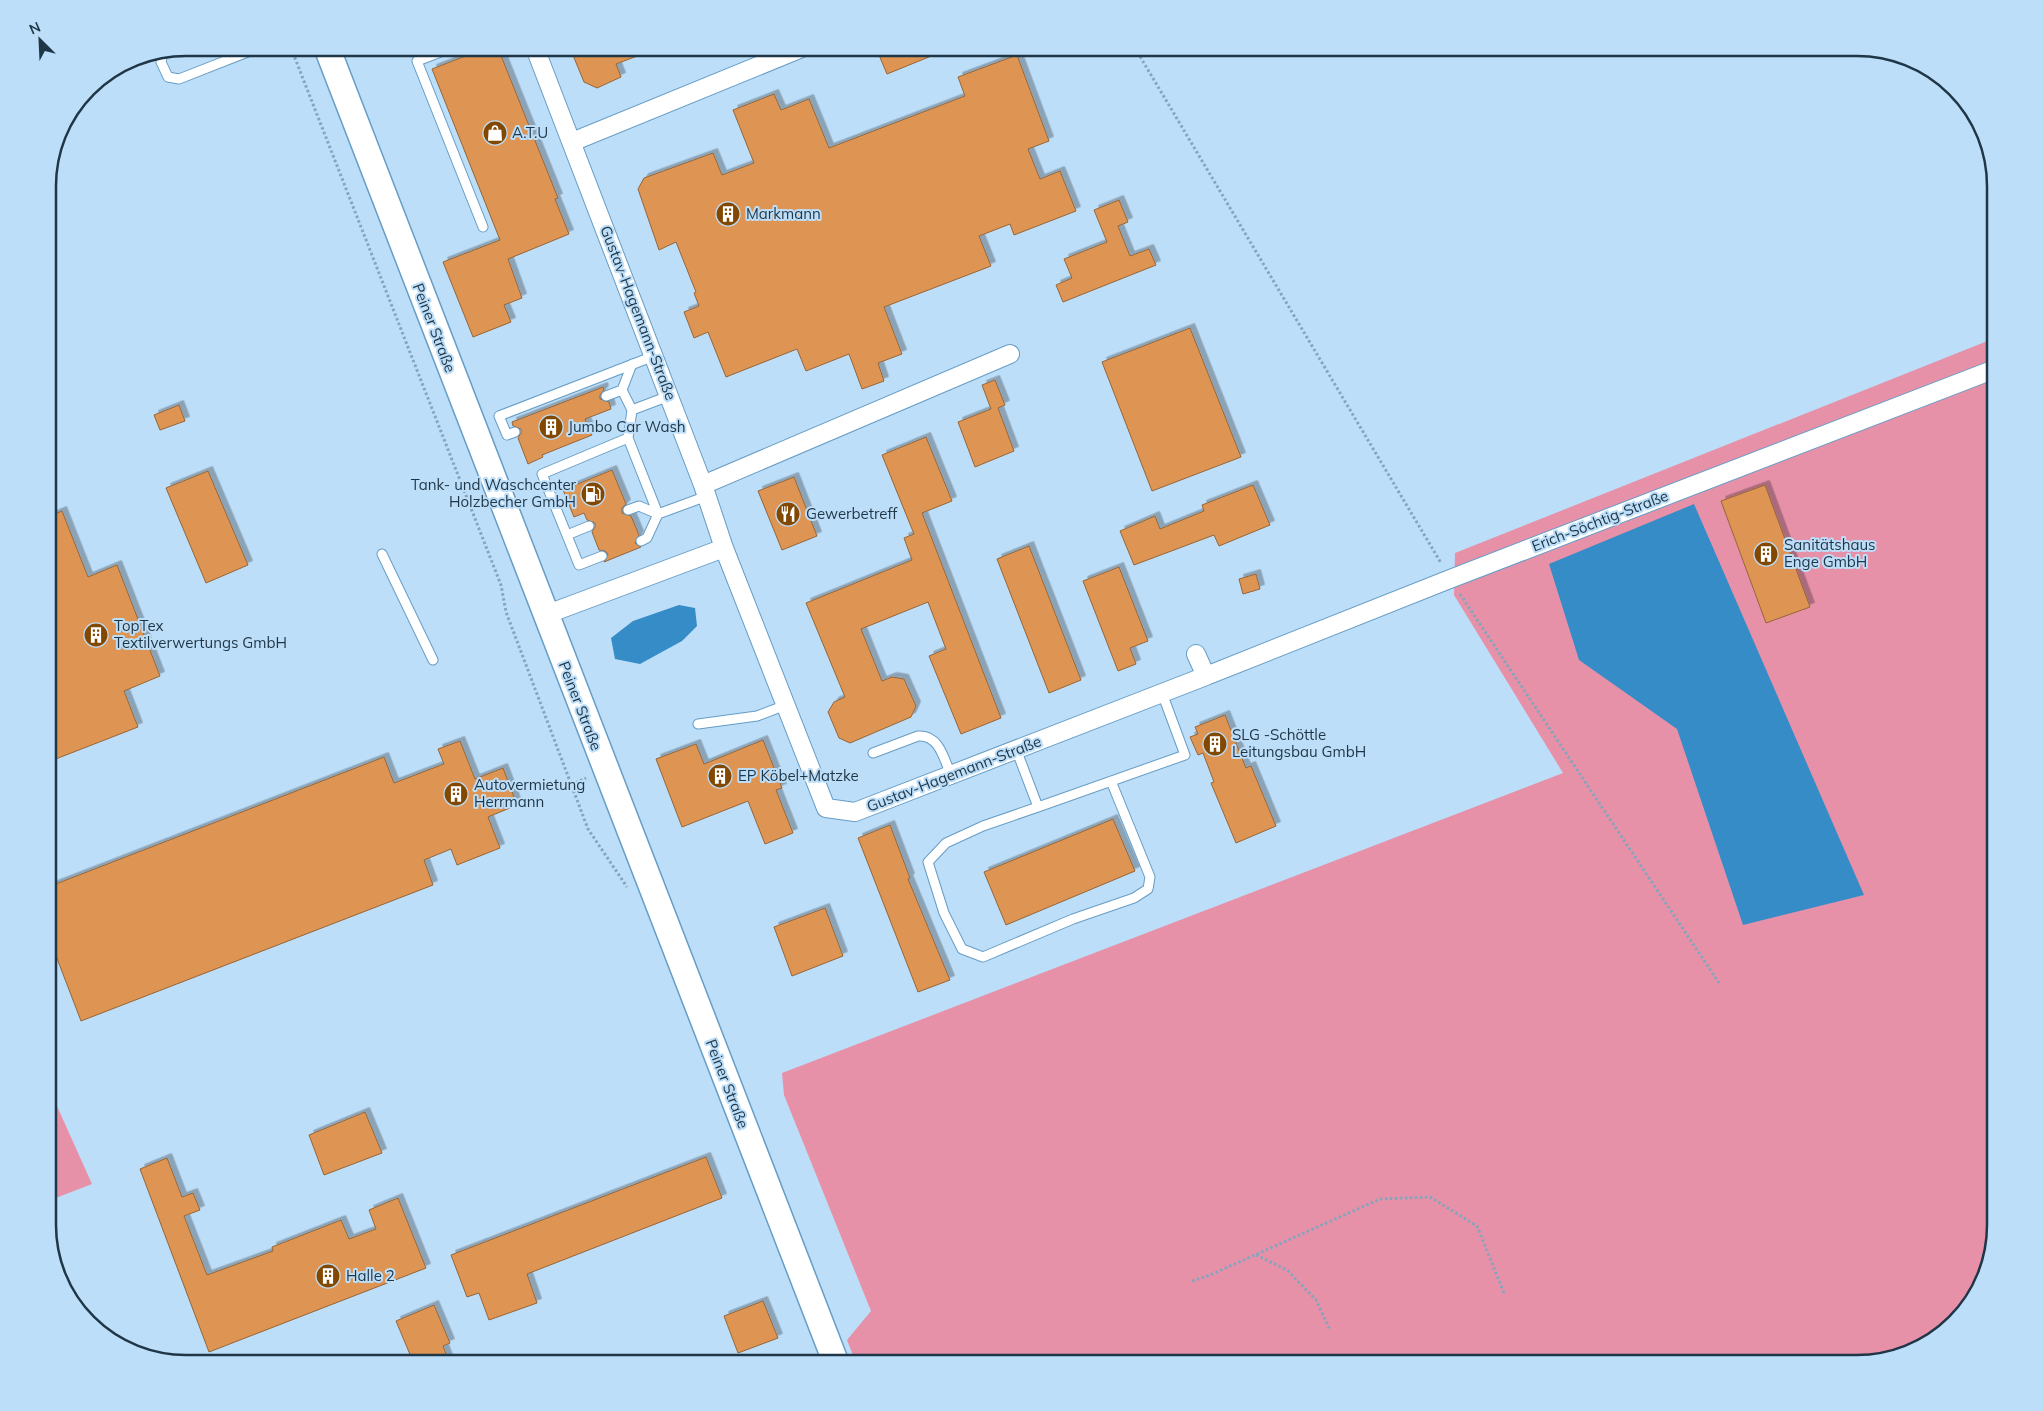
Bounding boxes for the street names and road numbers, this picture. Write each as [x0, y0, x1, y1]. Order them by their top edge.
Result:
street label: Gustav-Hagemann-Straße [596, 223, 681, 403]
street label: Peiner Straße [409, 280, 460, 375]
street label: Erich-Söchtig-Straße [1529, 486, 1671, 555]
street label: Peiner Straße [555, 658, 606, 753]
street label: Gustav-Hagemann-Straße [864, 731, 1044, 816]
street label: Peiner Straße [702, 1036, 753, 1131]

